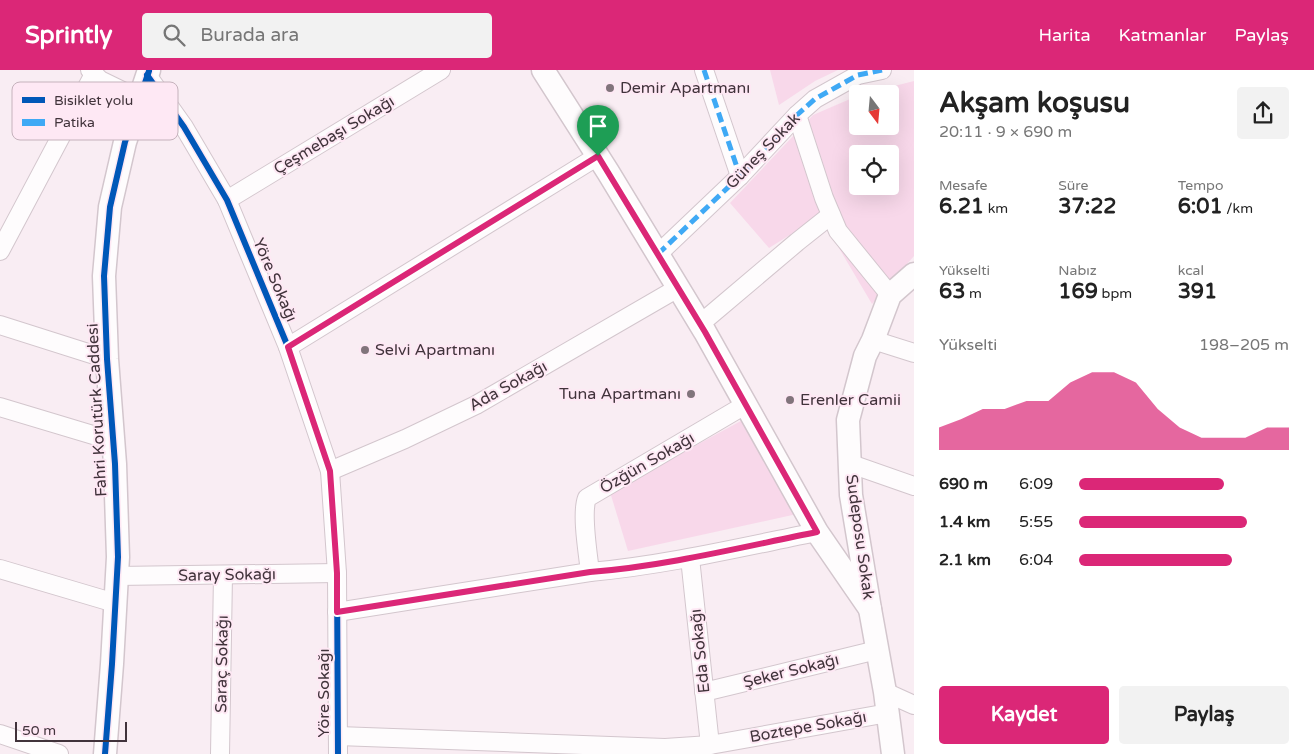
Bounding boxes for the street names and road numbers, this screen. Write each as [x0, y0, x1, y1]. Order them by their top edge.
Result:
street label: Çeşmebaşı Sokağı [270, 91, 398, 179]
street label: Güneş Sokak [722, 108, 805, 193]
street label: Yöre Sokağı [248, 235, 302, 325]
street label: Fahri Korutürk Caddesi [82, 323, 112, 497]
street label: Ada Sokağı [465, 356, 551, 416]
street label: Özğün Sokağı [596, 428, 698, 498]
street label: Sudeposu Sokak [841, 473, 879, 601]
street label: Saray Sokağı [178, 564, 276, 586]
street label: Eda Sokağı [686, 608, 714, 694]
street label: Saraç Sokağı [211, 615, 233, 713]
street label: Yöre Sokağı [314, 648, 334, 738]
street label: Şeker Sokağı [741, 649, 841, 693]
street label: Boztepe Sokağı [748, 707, 868, 747]

